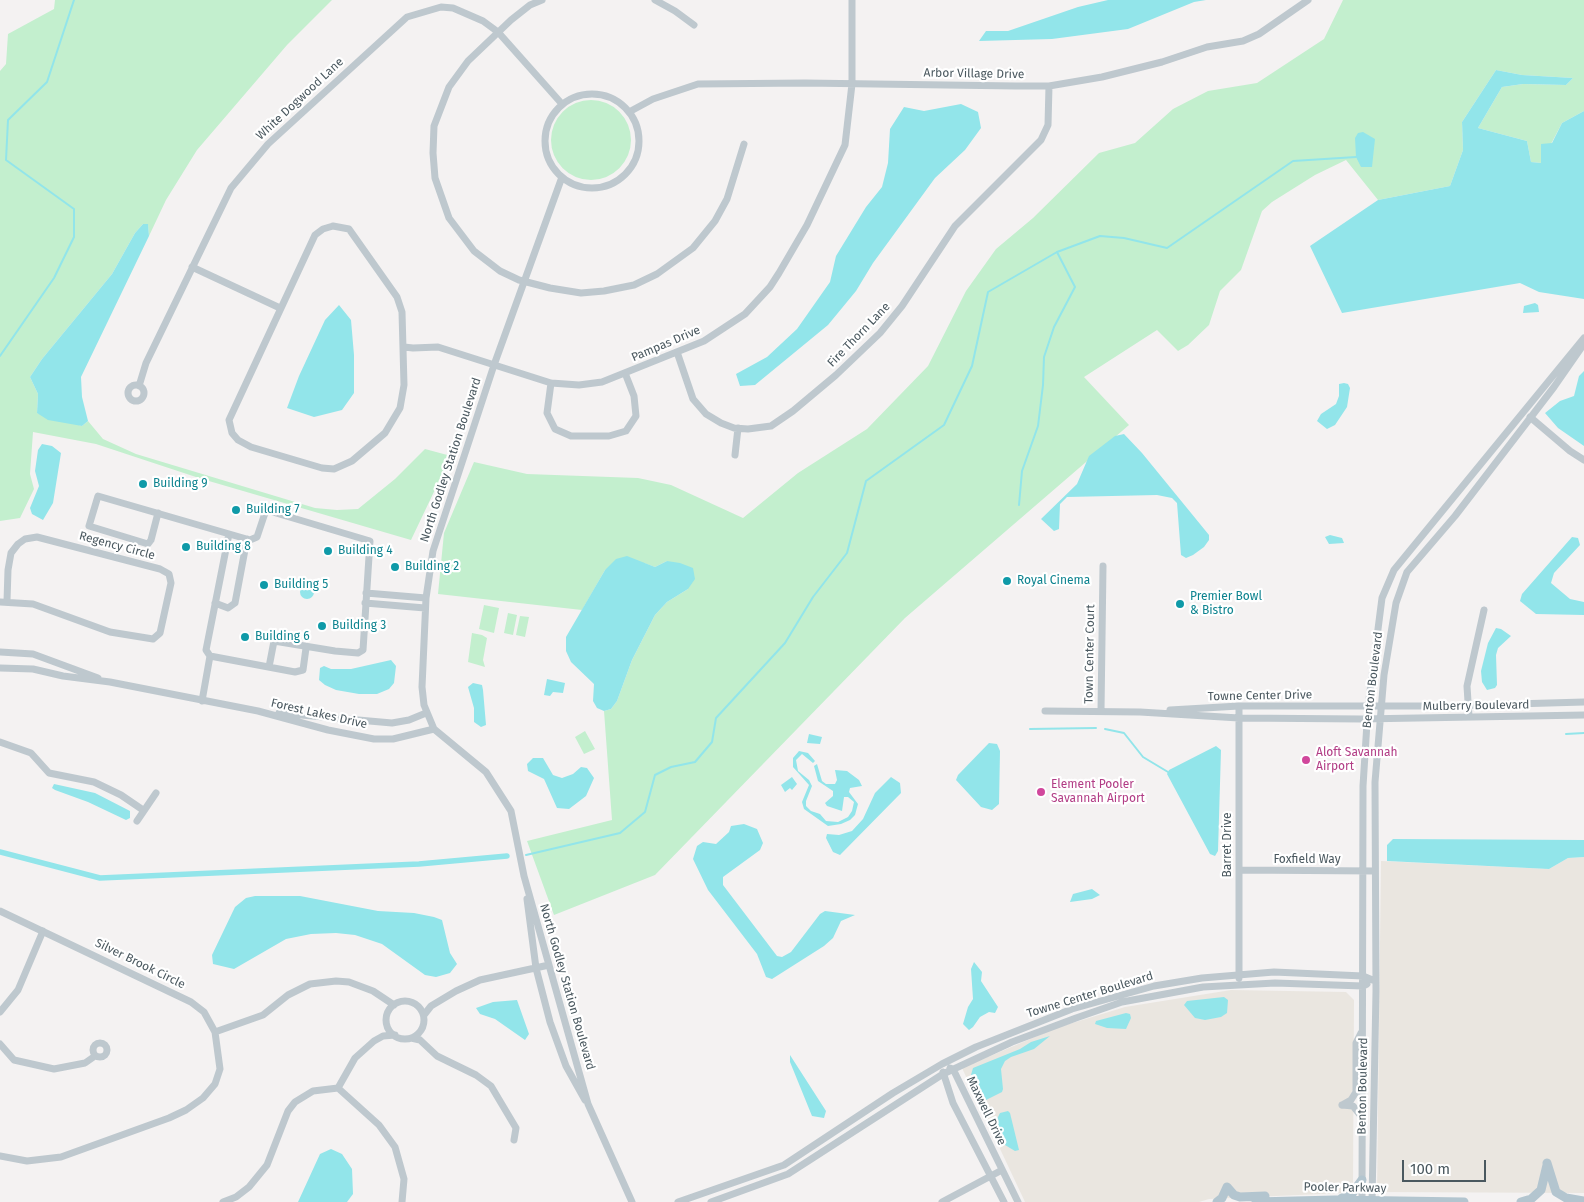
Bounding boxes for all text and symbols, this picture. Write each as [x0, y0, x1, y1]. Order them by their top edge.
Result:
street label: White Dogwood Lane [253, 55, 347, 143]
street label: Arbor Village Drive [923, 66, 1025, 82]
street label: Fire Thorn Lane [825, 300, 893, 370]
street label: Pampas Drive [629, 323, 703, 365]
street label: North Godley Station Boulevard [418, 376, 484, 544]
place label: Building 9 [153, 477, 207, 491]
marker: Building 9 [137, 478, 149, 490]
place label: Building 7 [246, 503, 299, 517]
marker: Building 7 [230, 504, 242, 516]
street label: Regency Circle [77, 529, 157, 563]
place label: Building 8 [196, 540, 251, 554]
marker: Building 8 [180, 541, 192, 553]
place label: Building 4 [338, 544, 393, 558]
marker: Building 4 [322, 545, 334, 557]
place label: Building 2 [405, 560, 459, 574]
marker: Building 2 [389, 561, 401, 573]
place label: Royal Cinema [1017, 574, 1090, 588]
marker: Royal Cinema [1001, 575, 1013, 587]
place label: Building 5 [274, 578, 328, 592]
marker: Building 5 [258, 579, 270, 591]
place label: Premier Bowl & Bistro [1190, 590, 1262, 618]
marker: Premier Bowl & Bistro [1174, 598, 1186, 610]
street label: Town Center Court [1082, 604, 1098, 704]
place label: Building 3 [332, 619, 386, 633]
marker: Building 3 [316, 620, 328, 632]
place label: Building 6 [255, 630, 310, 644]
marker: Building 6 [239, 631, 251, 643]
street label: Benton Boulevard [1360, 631, 1386, 729]
street label: Towne Center Drive [1208, 688, 1312, 704]
street label: Forest Lakes Drive [269, 696, 369, 732]
street label: Mulberry Boulevard [1422, 698, 1530, 714]
place label: Aloft Savannah Airport [1316, 746, 1398, 774]
marker: Aloft Savannah Airport [1300, 754, 1312, 766]
place label: Element Pooler Savannah Airport [1051, 778, 1145, 806]
marker: Element Pooler Savannah Airport [1035, 786, 1047, 798]
street label: Barret Drive [1221, 813, 1235, 877]
street label: Foxfield Way [1273, 853, 1341, 867]
street label: North Godley Station Boulevard [536, 902, 598, 1072]
street label: Silver Brook Circle [93, 936, 187, 992]
street label: Towne Center Boulevard [1025, 969, 1155, 1021]
street label: Benton Boulevard [1355, 1037, 1371, 1135]
street label: Maxwell Drive [963, 1074, 1009, 1148]
scale bar [1404, 1150, 1488, 1182]
text: 100 m [1410, 1160, 1450, 1178]
street label: Pooler Parkway [1303, 1180, 1387, 1196]

